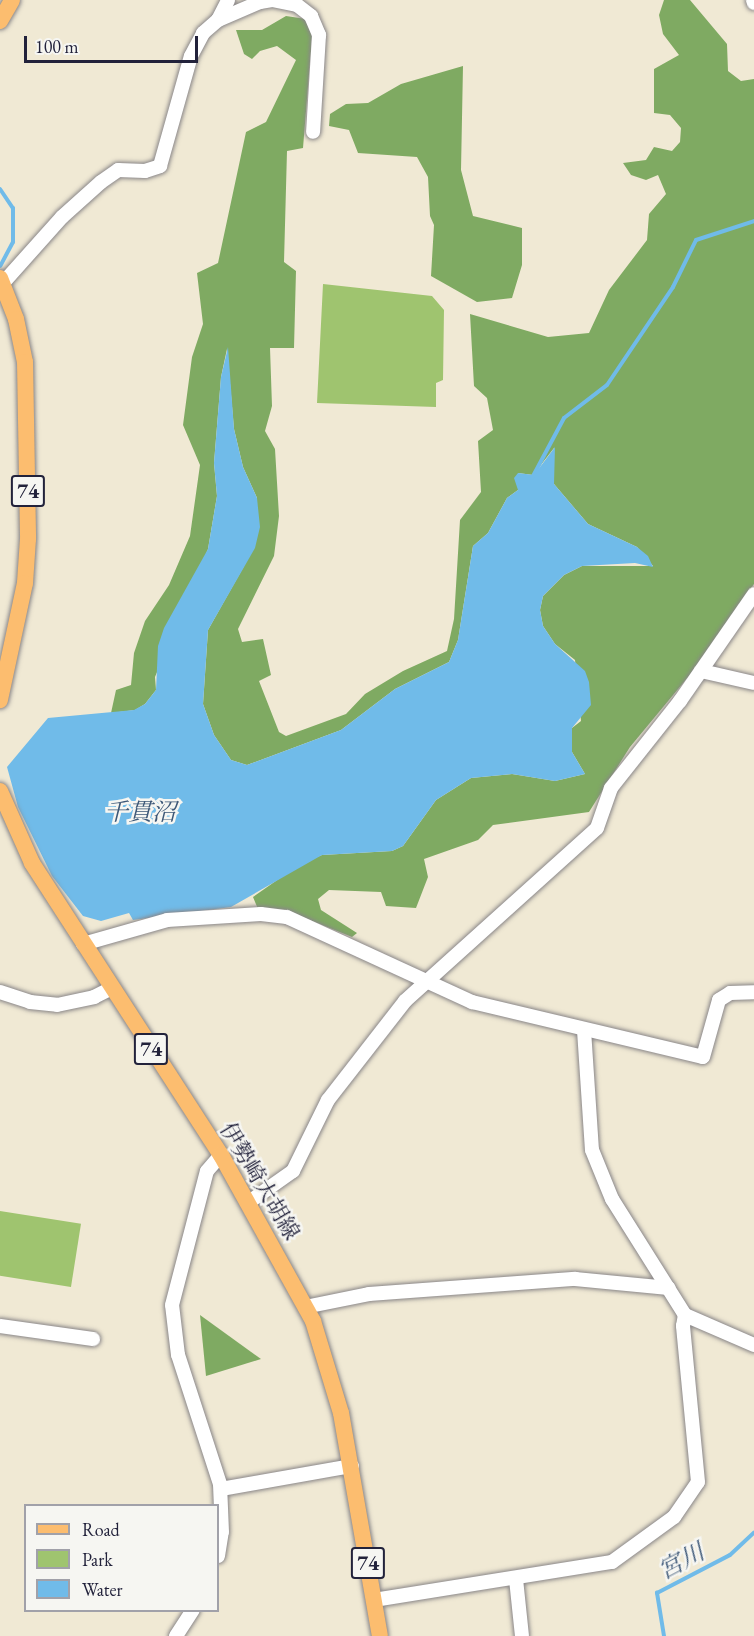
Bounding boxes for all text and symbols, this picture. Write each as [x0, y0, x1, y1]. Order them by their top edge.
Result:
scale bar [27, 24, 201, 62]
text: 100 m [35, 35, 79, 58]
road number: 74 [10, 473, 46, 509]
water label: 千貫沼 [104, 798, 176, 826]
road number: 74 [133, 1031, 169, 1067]
street label: 伊勢崎大胡線 [215, 1118, 305, 1244]
legend [24, 1504, 219, 1612]
text: Road [82, 1518, 120, 1541]
water label: 宮川 [653, 1537, 709, 1585]
road number: 74 [350, 1545, 386, 1581]
text: Park [82, 1548, 113, 1571]
text: Water [82, 1578, 123, 1601]

